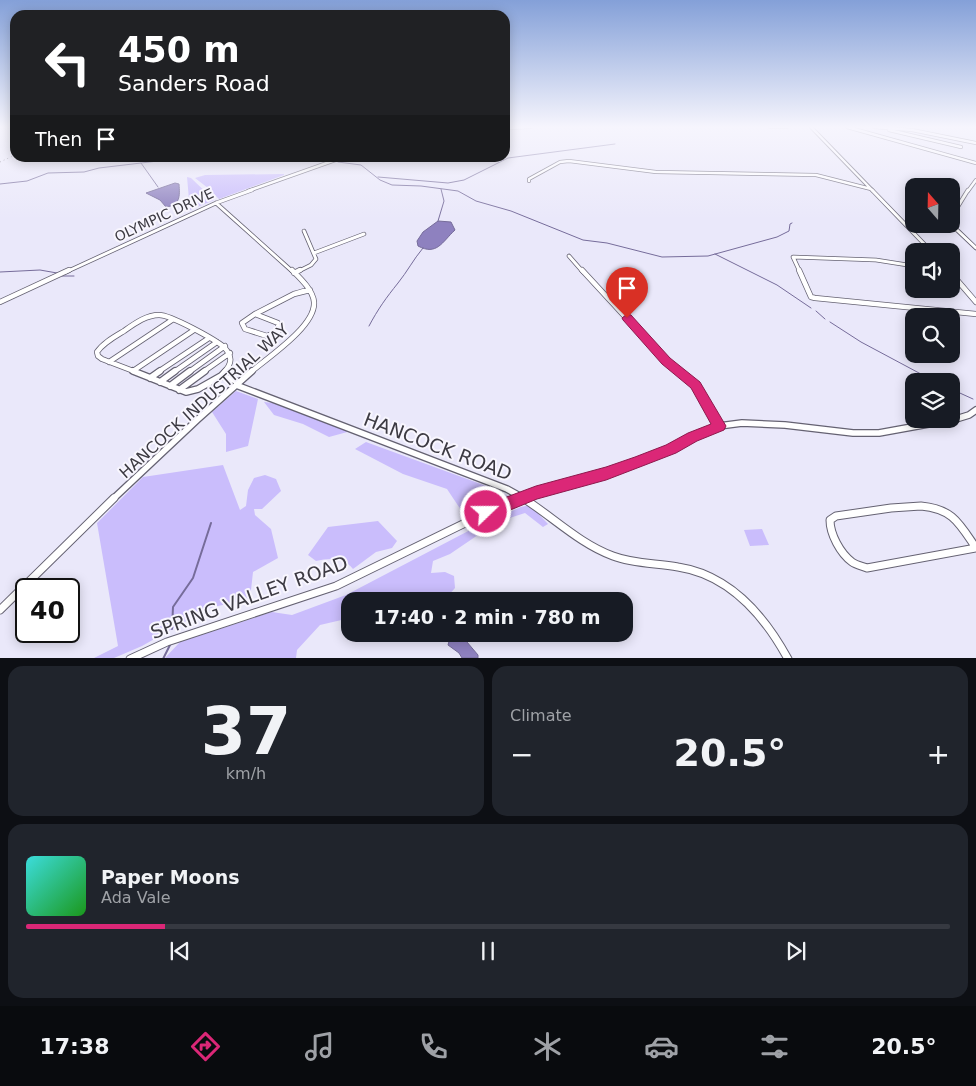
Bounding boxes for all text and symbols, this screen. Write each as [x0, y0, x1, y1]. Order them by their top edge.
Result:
icon: left [35, 30, 100, 95]
text: 450 m [118, 30, 240, 70]
text: Sanders Road [118, 71, 270, 96]
icon: arrive [92, 125, 120, 153]
text: Then [35, 128, 82, 150]
north arrow [905, 178, 960, 232]
map controls [905, 178, 960, 428]
street label: OLYMPIC DRIVE [112, 185, 216, 245]
button: sound [905, 243, 960, 298]
pin [606, 267, 648, 318]
icon: arrive [613, 274, 641, 302]
button: search [905, 308, 960, 363]
street label: HANCOCK INDUSTRIAL WAY [115, 320, 293, 482]
button: layers [905, 373, 960, 428]
street label: HANCOCK ROAD [361, 408, 515, 484]
position arrow [459, 485, 511, 537]
street label: SPRING VALLEY ROAD [147, 551, 351, 643]
speed limit sign: 40 [15, 578, 80, 643]
text: 17:40 · 2 min · 780 m [373, 606, 601, 628]
text: 37 [201, 694, 291, 769]
text: Climate [510, 706, 572, 725]
text: 20.5° [674, 731, 786, 775]
text: − [510, 738, 533, 771]
text: + [927, 738, 950, 771]
text: km/h [226, 764, 266, 783]
text: Paper Moons [101, 866, 240, 888]
text: Ada Vale [101, 888, 171, 907]
icon: previous [166, 937, 194, 965]
icon: pause [474, 937, 502, 965]
icon: next [782, 937, 810, 965]
icon: directions [188, 1029, 223, 1064]
icon: music [302, 1029, 337, 1064]
icon: phone [416, 1029, 451, 1064]
icon: climate [530, 1029, 565, 1064]
icon: car [644, 1029, 679, 1064]
icon: filters [757, 1029, 792, 1064]
text: 17:38 [39, 1034, 109, 1059]
text: 20.5° [871, 1034, 937, 1059]

